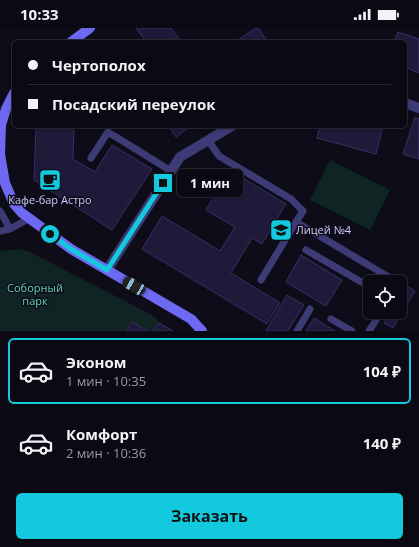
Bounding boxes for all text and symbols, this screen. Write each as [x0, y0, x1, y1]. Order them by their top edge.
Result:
text: 10:33 [20, 4, 59, 24]
text: Чертополох [52, 55, 146, 75]
text: Посадский переулок [52, 94, 215, 114]
cafe icon: Кафе-бар Астро [37, 167, 63, 193]
callout: 1 мин [177, 169, 243, 197]
route end [154, 174, 172, 192]
text: 1 мин [190, 174, 230, 192]
place label: Кафе-бар Астро [8, 192, 92, 207]
school or university icon: Лицей №4 [268, 217, 294, 243]
place label: Лицей №4 [296, 222, 352, 237]
route start [41, 225, 59, 243]
car [121, 275, 147, 297]
map controls [363, 275, 407, 319]
button: locate [363, 275, 407, 319]
park label: Соборный парк [7, 280, 63, 308]
text: Эконом [66, 352, 126, 372]
icon: car [18, 353, 54, 389]
text: 104 ₽ [363, 361, 401, 381]
text: 1 мин · 10:35 [66, 372, 146, 390]
text: Комфорт [66, 424, 137, 444]
icon: car [18, 425, 54, 461]
text: 140 ₽ [363, 433, 401, 453]
text: 2 мин · 10:36 [66, 444, 146, 462]
button: Заказать [16, 493, 403, 539]

